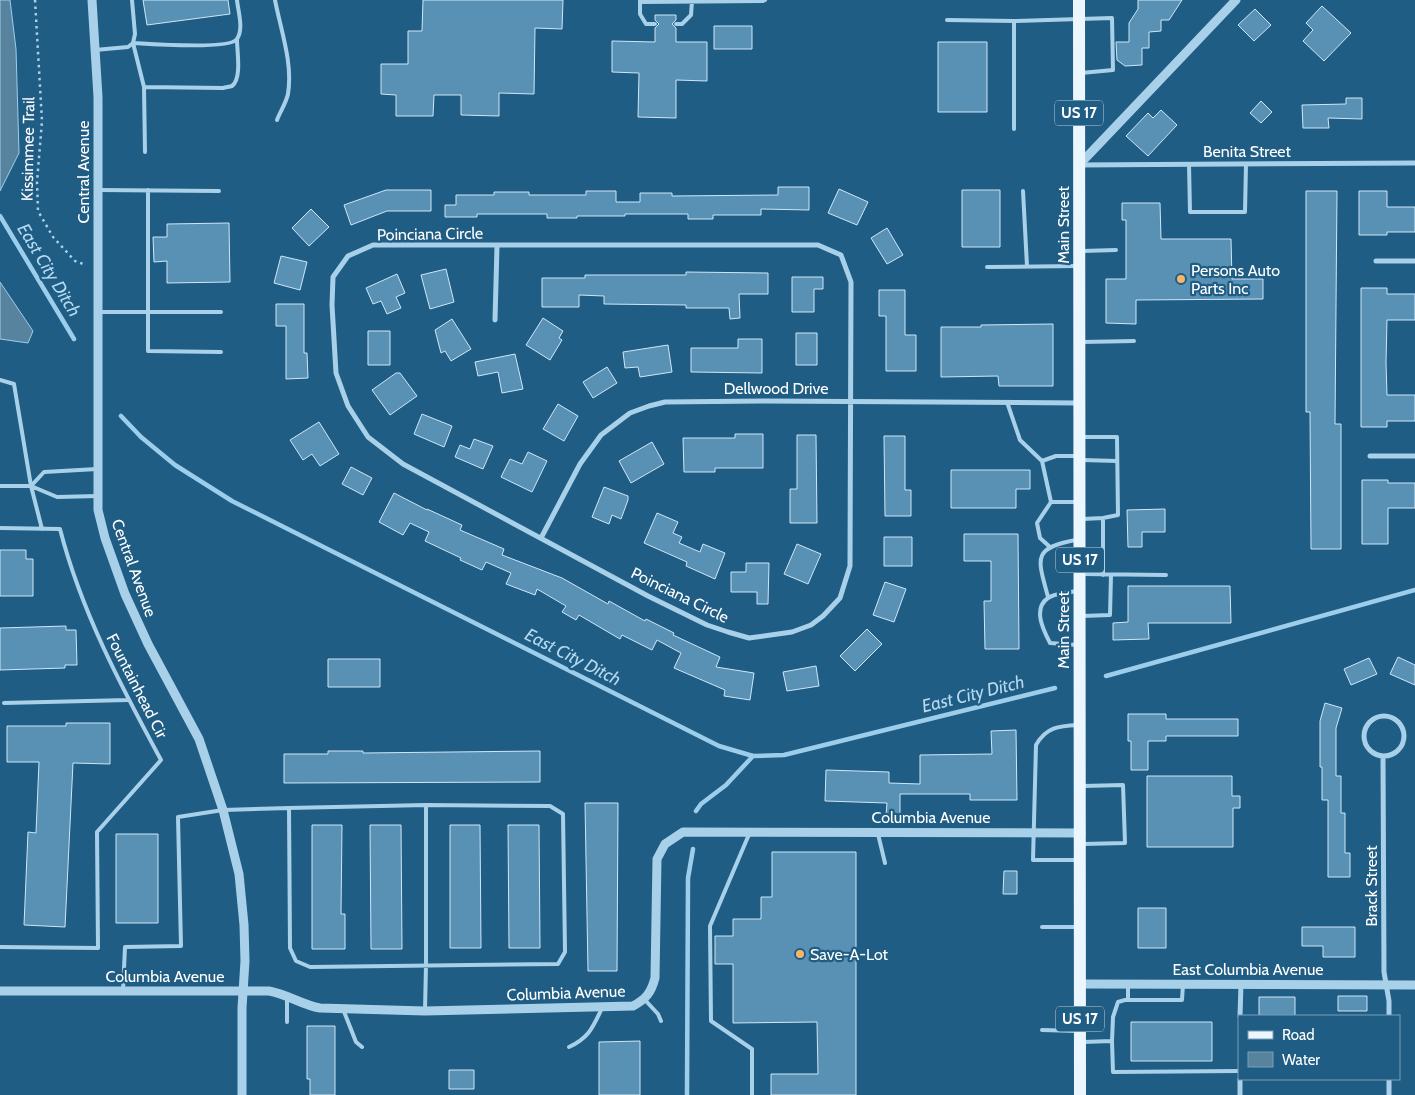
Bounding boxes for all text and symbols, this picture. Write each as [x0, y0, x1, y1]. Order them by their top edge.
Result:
street label: Kissimmee Trail [18, 96, 38, 201]
road number: US 17 [1055, 100, 1103, 126]
street label: Central Avenue [74, 121, 93, 223]
street label: Benita Street [1203, 142, 1292, 161]
street label: Main Street [1054, 186, 1073, 264]
water label: East City Ditch [13, 219, 85, 321]
street label: Poinciana Circle [377, 224, 483, 244]
place label: Persons Auto Parts Inc [1191, 261, 1280, 298]
marker: Persons Auto Parts Inc [1175, 273, 1187, 285]
street label: Dellwood Drive [724, 379, 828, 398]
street label: Central Avenue [107, 516, 161, 620]
road number: US 17 [1056, 548, 1104, 572]
street label: Poinciana Circle [628, 563, 732, 627]
street label: Main Street [1054, 591, 1073, 669]
water label: East City Ditch [521, 623, 625, 691]
street label: Fountainhead Cir [102, 630, 172, 742]
water label: East City Ditch [919, 671, 1027, 717]
street label: Columbia Avenue [872, 808, 990, 827]
street label: Brack Street [1362, 845, 1381, 927]
place label: Save-A-Lot [810, 945, 889, 964]
marker: Save-A-Lot [794, 948, 806, 960]
street label: East Columbia Avenue [1172, 960, 1324, 979]
street label: Columbia Avenue [106, 967, 224, 986]
street label: Columbia Avenue [506, 981, 626, 1005]
road number: US 17 [1056, 1006, 1104, 1032]
legend [1238, 1015, 1400, 1080]
text: Road [1282, 1026, 1315, 1044]
text: Water [1282, 1051, 1320, 1069]

